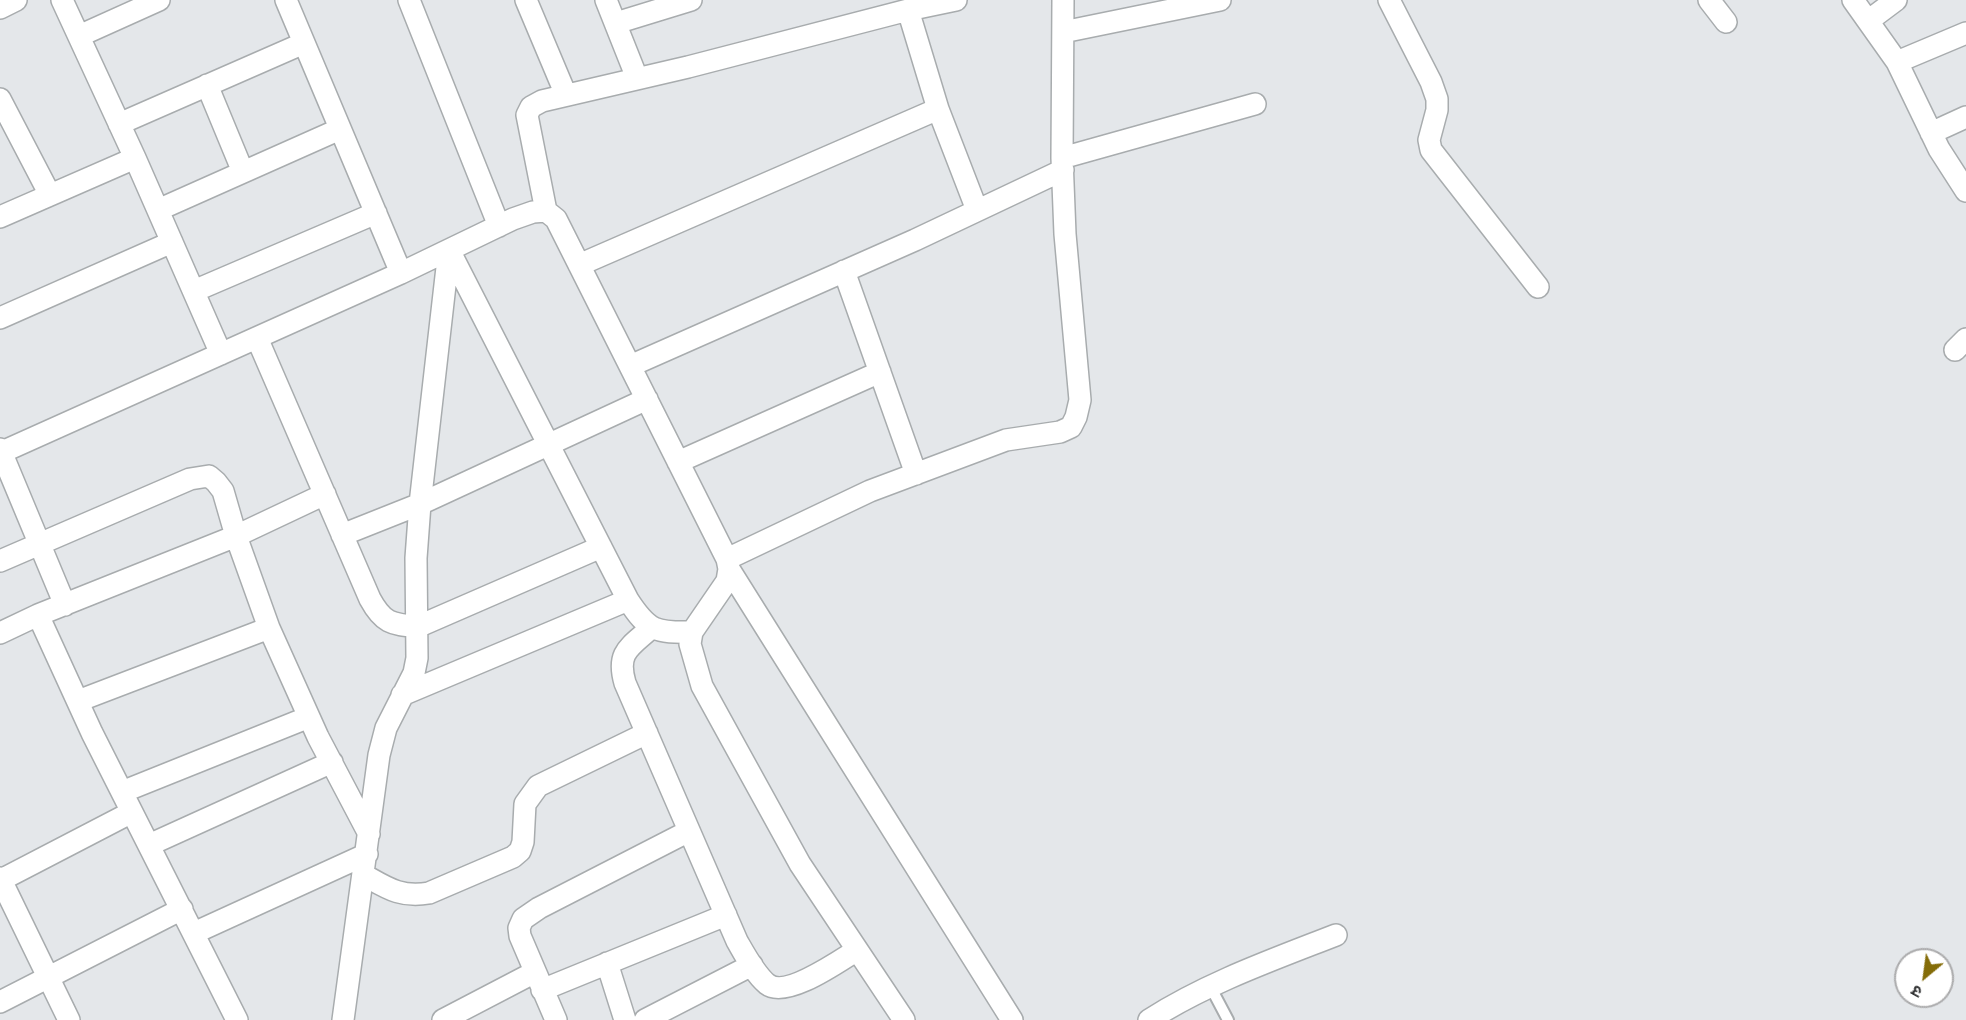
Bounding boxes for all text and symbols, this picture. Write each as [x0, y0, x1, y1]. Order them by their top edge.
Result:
north arrow [1894, 948, 1954, 1008]
text: उ [1907, 982, 1925, 1003]

